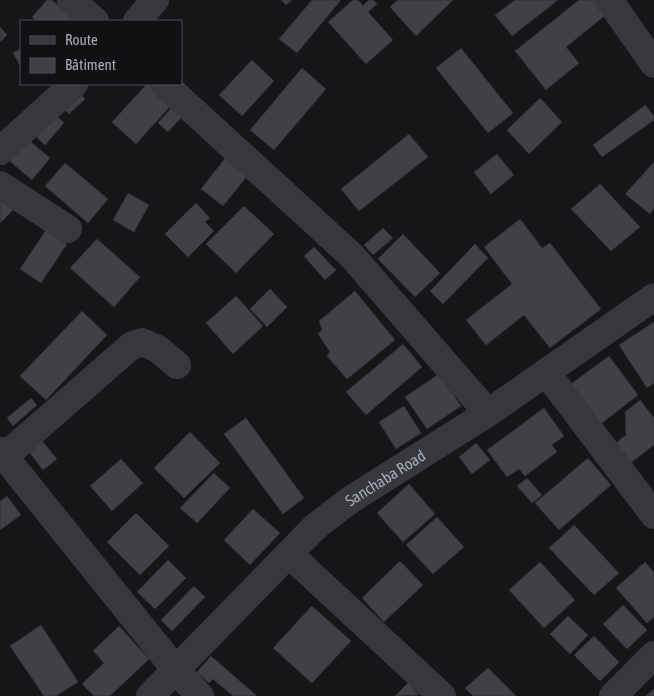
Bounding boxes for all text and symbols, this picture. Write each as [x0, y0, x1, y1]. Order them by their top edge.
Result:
legend [20, 20, 182, 85]
text: Route [65, 31, 98, 48]
text: Bâtiment [65, 56, 116, 73]
street label: Sanchaba Road [341, 446, 428, 509]

